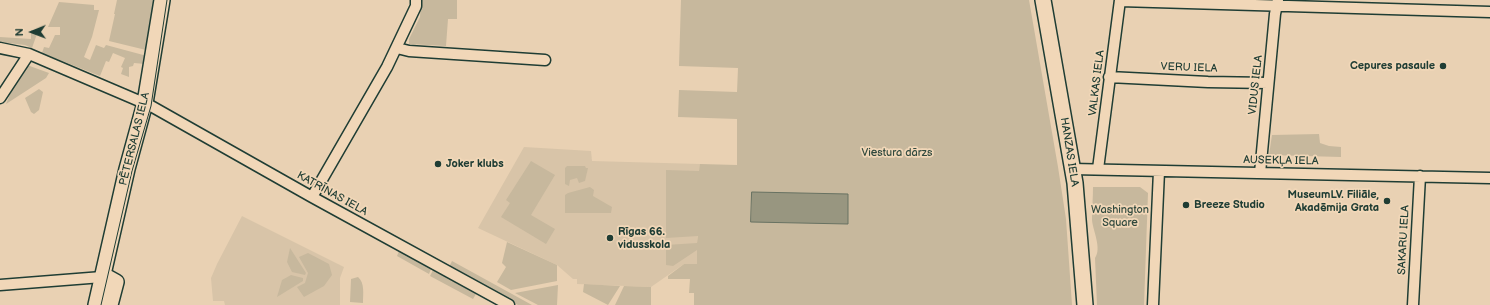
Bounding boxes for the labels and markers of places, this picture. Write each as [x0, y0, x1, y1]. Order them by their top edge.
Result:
place label: Cepures pasaule [1350, 59, 1435, 73]
marker: Cepures pasaule [1438, 61, 1448, 71]
place label: Joker klubs [446, 157, 504, 171]
marker: Joker klubs [433, 159, 443, 169]
place label: MuseumLV. Filiāle, Akadēmija Grata [1287, 188, 1379, 214]
marker: MuseumLV. Filiāle, Akadēmija Grata [1382, 196, 1392, 206]
place label: Breeze Studio [1194, 198, 1265, 212]
marker: Breeze Studio [1181, 200, 1191, 210]
place label: Rīgas 66. vidusskola [618, 225, 670, 251]
marker: Rīgas 66. vidusskola [605, 233, 615, 243]

